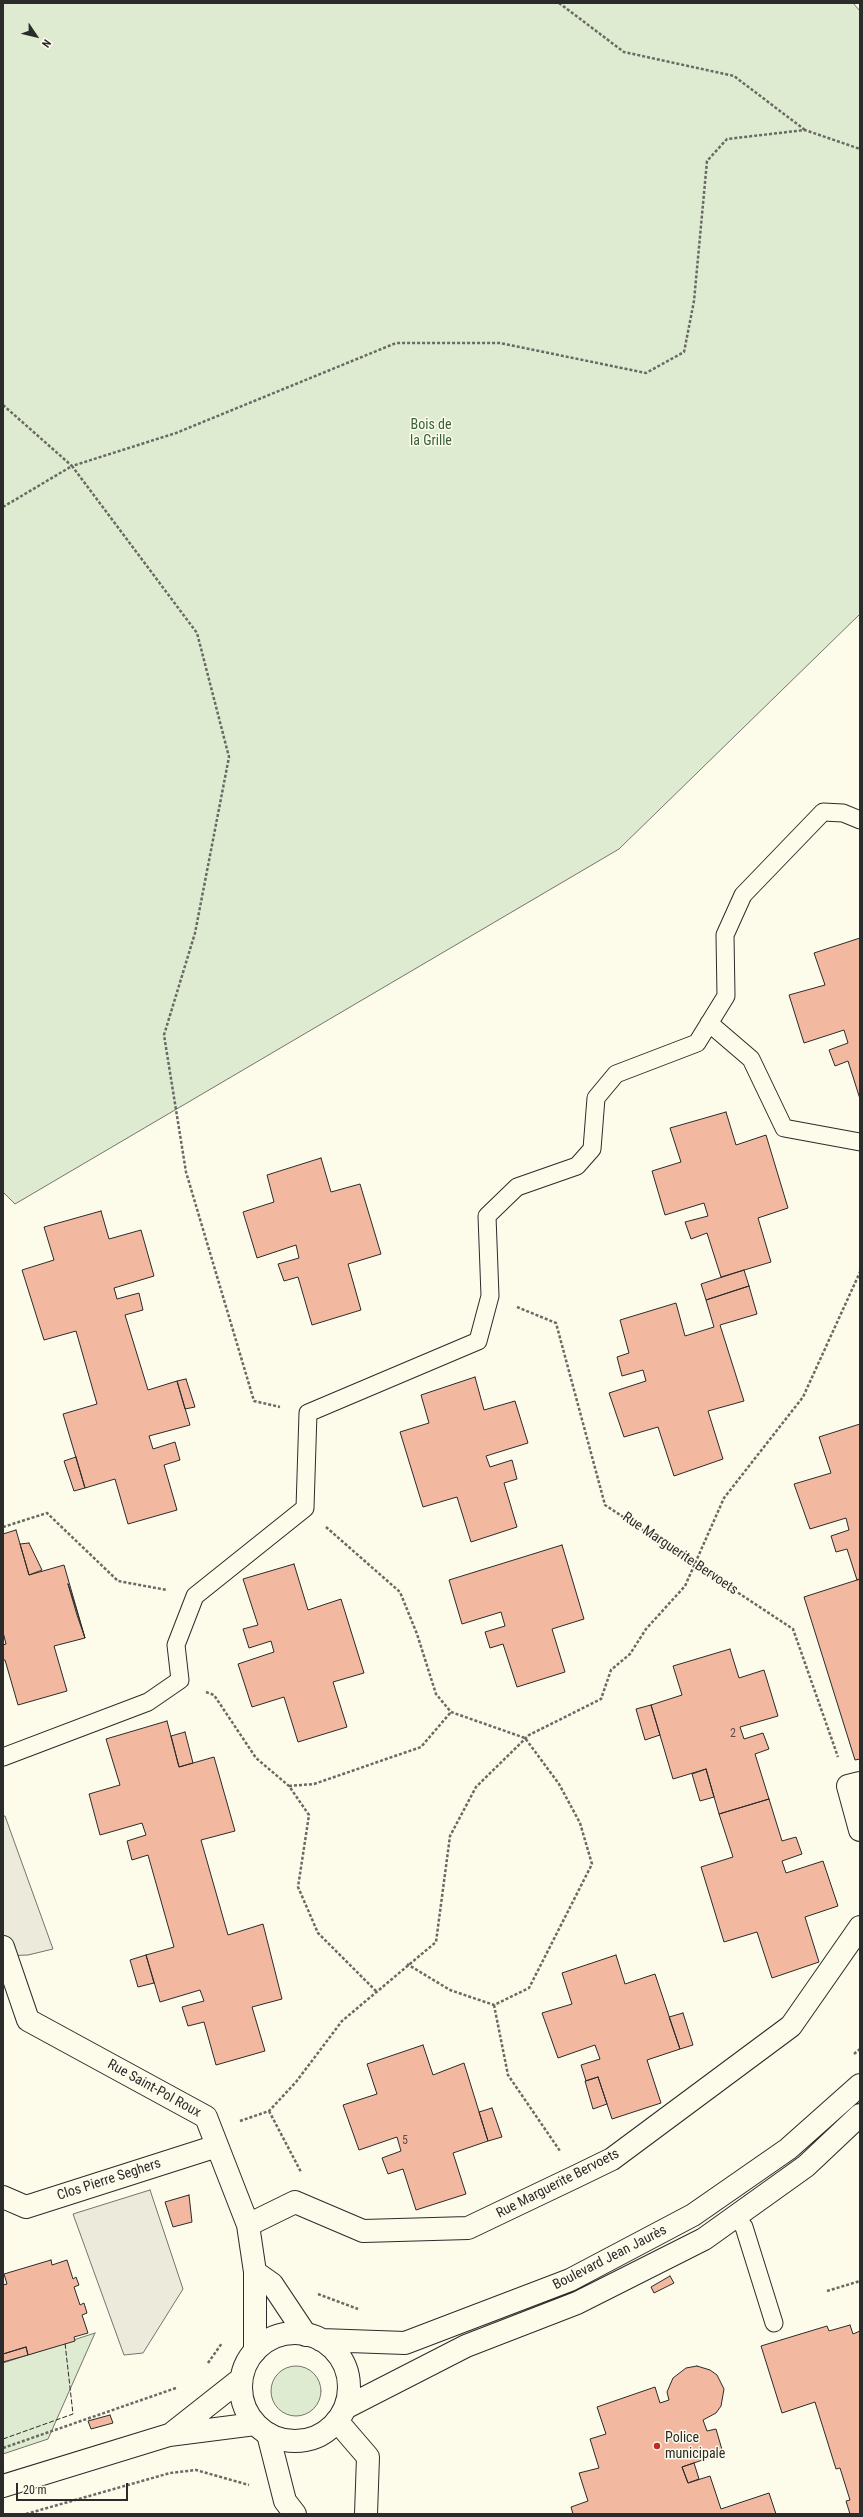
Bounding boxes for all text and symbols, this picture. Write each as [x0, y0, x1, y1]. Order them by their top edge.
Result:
north arrow [16, 16, 56, 56]
text: N [39, 37, 53, 50]
park label: Bois de la Grille [410, 417, 452, 450]
street label: Rue Marguerite Bervoets [619, 1509, 741, 1599]
house number: 2 [730, 1727, 736, 1741]
street label: Rue Saint-Pol Roux [104, 2056, 204, 2122]
house number: 5 [402, 2134, 408, 2148]
street label: Rue Marguerite Bervoets [494, 2146, 622, 2222]
street label: Clos Pierre Seghers [55, 2155, 163, 2205]
street label: Boulevard Jean Jaurès [550, 2222, 670, 2294]
place label: Police municipale [665, 2430, 725, 2462]
marker: Police municipale [652, 2441, 662, 2451]
scale bar [18, 2475, 130, 2501]
text: 20 m [23, 2483, 47, 2497]

